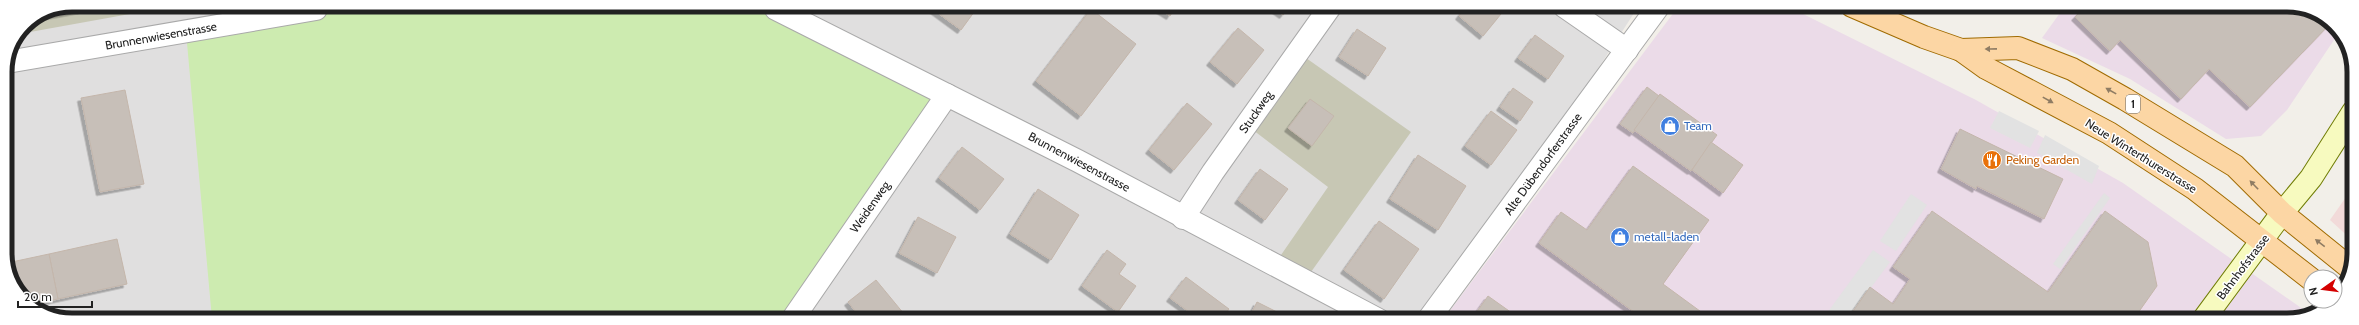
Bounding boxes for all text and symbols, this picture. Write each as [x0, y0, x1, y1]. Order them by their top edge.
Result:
street label: Brunnenwiesenstrasse [104, 18, 218, 53]
one-way arrow [1984, 46, 1997, 52]
street label: Stuckweg [1235, 87, 1276, 136]
one-way arrow [2105, 88, 2117, 95]
road number: 1 [2126, 95, 2140, 113]
one-way arrow [2042, 97, 2054, 103]
street label: Alte Dübendorferstrasse [1500, 110, 1585, 218]
shop icon: Team [1659, 115, 1681, 137]
street label: Neue Winterthurerstrasse [2083, 115, 2200, 196]
place label: Team [1684, 118, 1712, 133]
street label: Brunnenwiesenstrasse [1026, 128, 1133, 195]
restaurant icon: Peking Garden [1981, 149, 2003, 171]
place label: Peking Garden [2006, 152, 2079, 167]
street label: Weidenweg [846, 177, 893, 235]
one-way arrow [2249, 180, 2259, 190]
shop icon: metall-laden [1609, 226, 1631, 248]
place label: metall-laden [1634, 229, 1700, 244]
street label: Bahnhofstrasse [2213, 231, 2272, 302]
one-way arrow [2314, 239, 2325, 247]
north arrow [2303, 269, 2343, 309]
scale bar [18, 283, 92, 309]
text: N [2306, 286, 2321, 297]
text: 20 m [24, 289, 52, 304]

